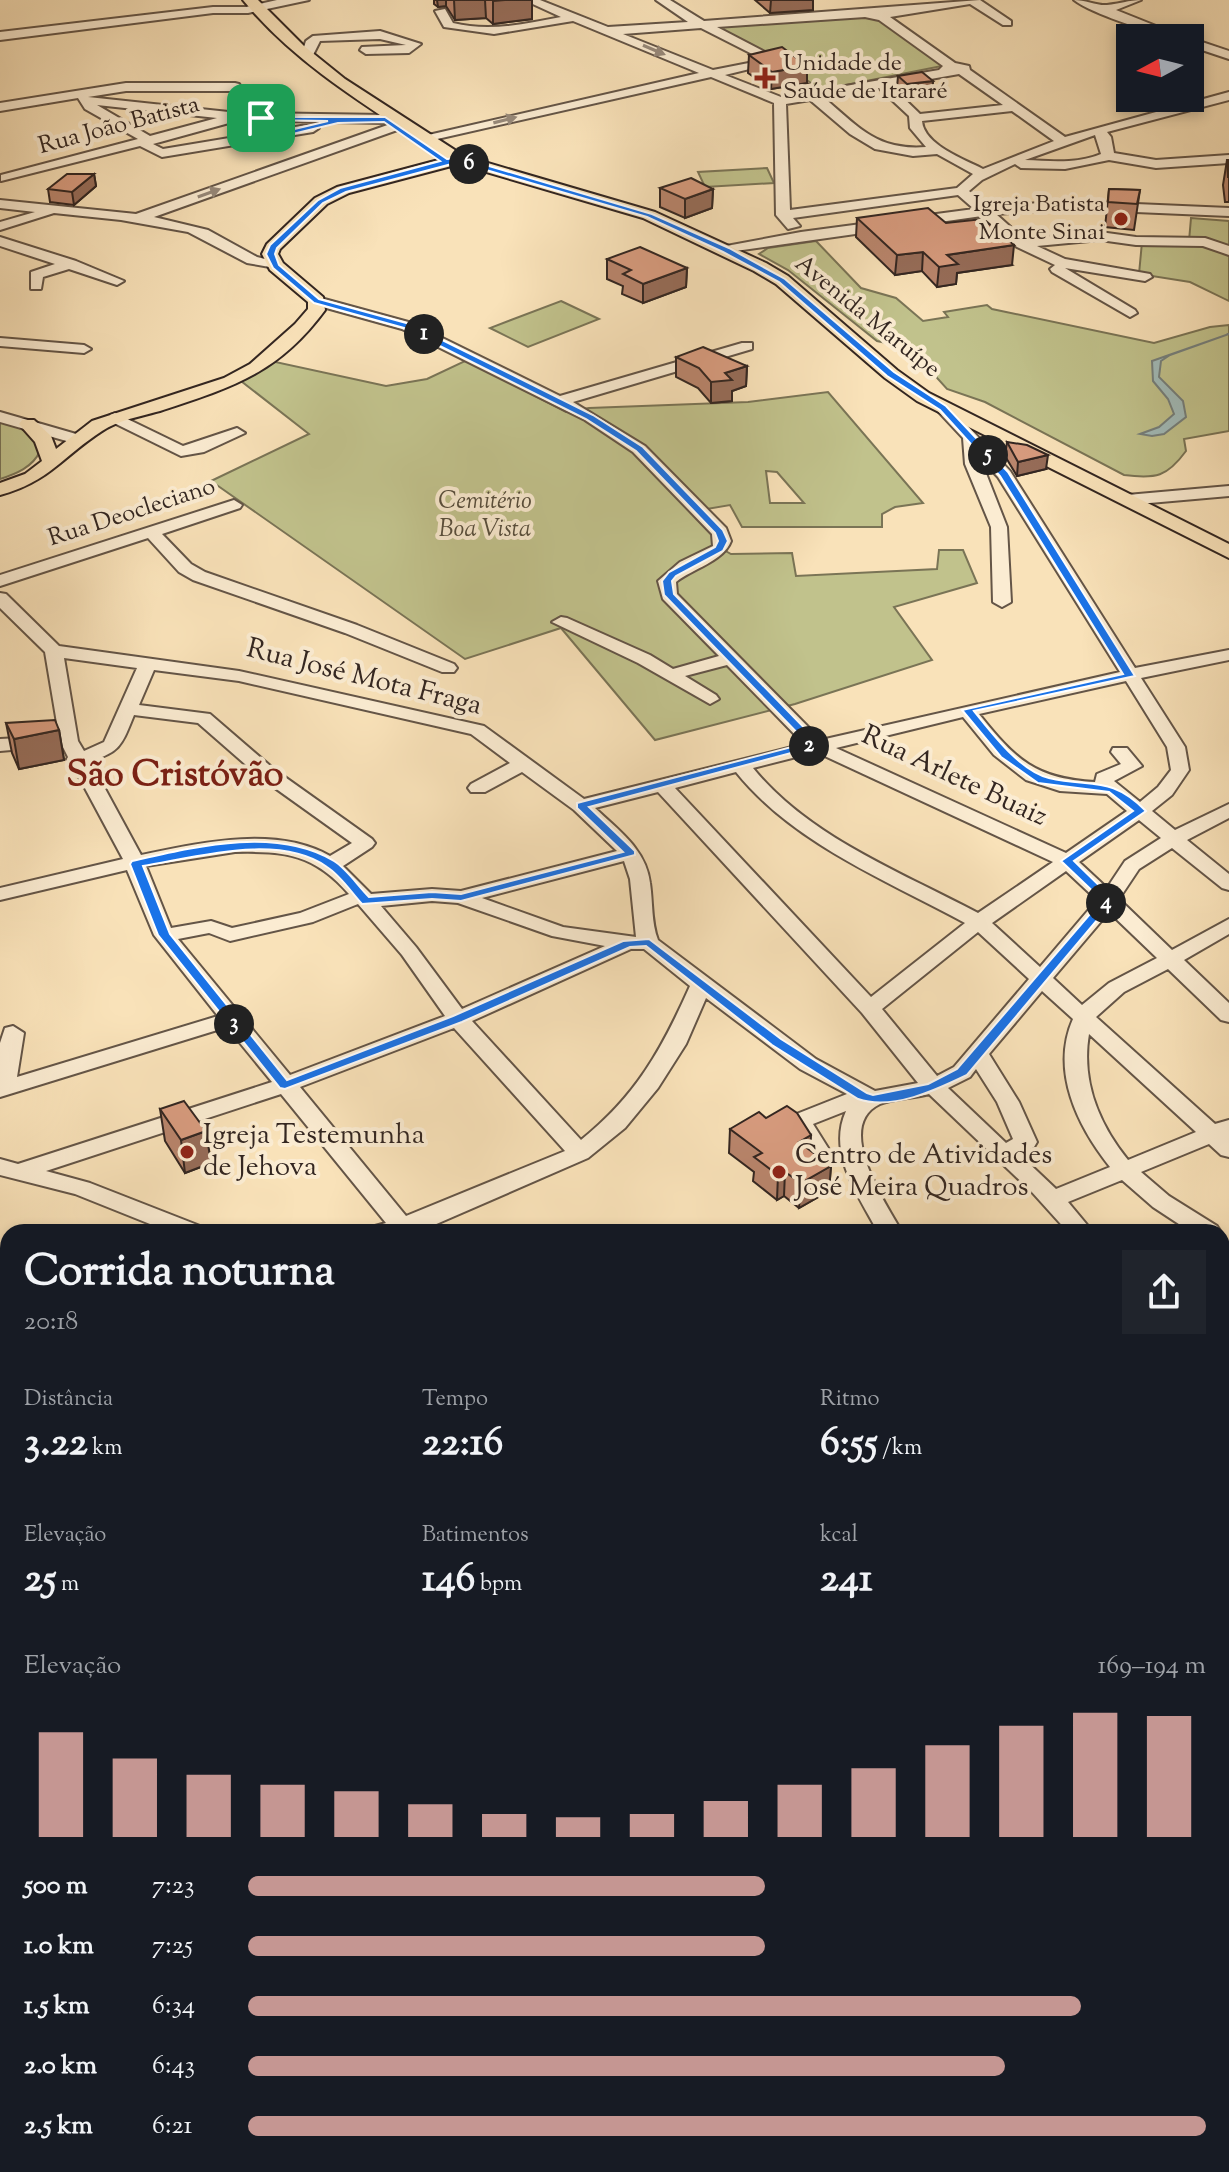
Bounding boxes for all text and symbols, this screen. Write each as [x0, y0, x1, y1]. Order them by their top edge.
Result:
north arrow [1116, 24, 1204, 112]
map controls [1116, 24, 1204, 112]
one-way arrow [642, 44, 666, 57]
place label: Unidade de Saúde de Itararé [783, 47, 948, 109]
marker: Unidade de Saúde de Itararé [754, 67, 776, 89]
pin [227, 84, 295, 152]
street label: Rua João Batista [35, 88, 203, 164]
icon: arrive [239, 96, 283, 140]
one-way arrow [493, 114, 518, 126]
pin: 6 [449, 144, 489, 184]
text: 6 [464, 148, 474, 180]
one-way arrow [197, 186, 221, 199]
place label: Igreja Batista Monte Sinai [973, 188, 1105, 250]
marker: Igreja Batista Monte Sinai [1112, 210, 1130, 228]
street label: Avenida Maruípe [787, 248, 947, 386]
pin: 1 [404, 314, 444, 354]
text: 1 [420, 318, 428, 350]
pin: 5 [968, 435, 1008, 475]
text: 5 [984, 439, 992, 471]
street label: Rua Deocleciano [44, 470, 220, 556]
park label: Cemitério Boa Vista [438, 485, 532, 547]
street label: Rua José Mota Fraga [242, 629, 486, 727]
street label: Rua Arlete Buaiz [854, 716, 1054, 838]
pin: 2 [789, 726, 829, 766]
text: 2 [804, 730, 814, 762]
district label: São Cristóvão [67, 750, 283, 802]
pin: 4 [1086, 883, 1126, 923]
text: 4 [1100, 887, 1112, 919]
pin: 3 [214, 1004, 254, 1044]
text: 3 [230, 1008, 238, 1040]
place label: Igreja Testemunha de Jehova [203, 1116, 425, 1188]
place label: Centro de Atividades José Meira Quadros [793, 1136, 1052, 1208]
marker: Igreja Testemunha de Jehova [178, 1143, 196, 1161]
marker: Centro de Atividades José Meira Quadros [770, 1163, 788, 1181]
text: Corrida noturna [24, 1242, 335, 1305]
button: share [1122, 1250, 1206, 1334]
text: 20:18 [24, 1304, 78, 1341]
text: Distância [24, 1384, 113, 1416]
text: Tempo [422, 1384, 488, 1416]
text: Ritmo [820, 1384, 879, 1416]
text: 3.22 [24, 1416, 88, 1473]
text: 22:16 [422, 1416, 503, 1473]
text: 6:55 [820, 1416, 878, 1473]
text: km [88, 1433, 123, 1465]
text: /km [878, 1433, 922, 1465]
text: Elevação [24, 1520, 106, 1552]
text: Batimentos [422, 1520, 529, 1552]
text: kcal [820, 1520, 858, 1552]
text: 25 [24, 1552, 56, 1609]
text: 146 [422, 1552, 475, 1609]
text: 241 [820, 1552, 872, 1609]
text: m [56, 1569, 79, 1601]
text: bpm [475, 1569, 522, 1601]
text: Elevação [24, 1648, 121, 1685]
text: 169–194 m [1098, 1648, 1206, 1685]
text: 500 m [24, 1868, 87, 1905]
text: 7:23 [152, 1868, 194, 1905]
text: 1.0 km [24, 1928, 94, 1965]
text: 7:25 [152, 1928, 193, 1965]
text: 1.5 km [24, 1988, 90, 2025]
text: 6:34 [152, 1988, 195, 2025]
text: 2.0 km [24, 2048, 97, 2085]
text: 6:43 [152, 2048, 195, 2085]
text: 2.5 km [24, 2108, 93, 2145]
text: 6:21 [152, 2108, 192, 2145]

